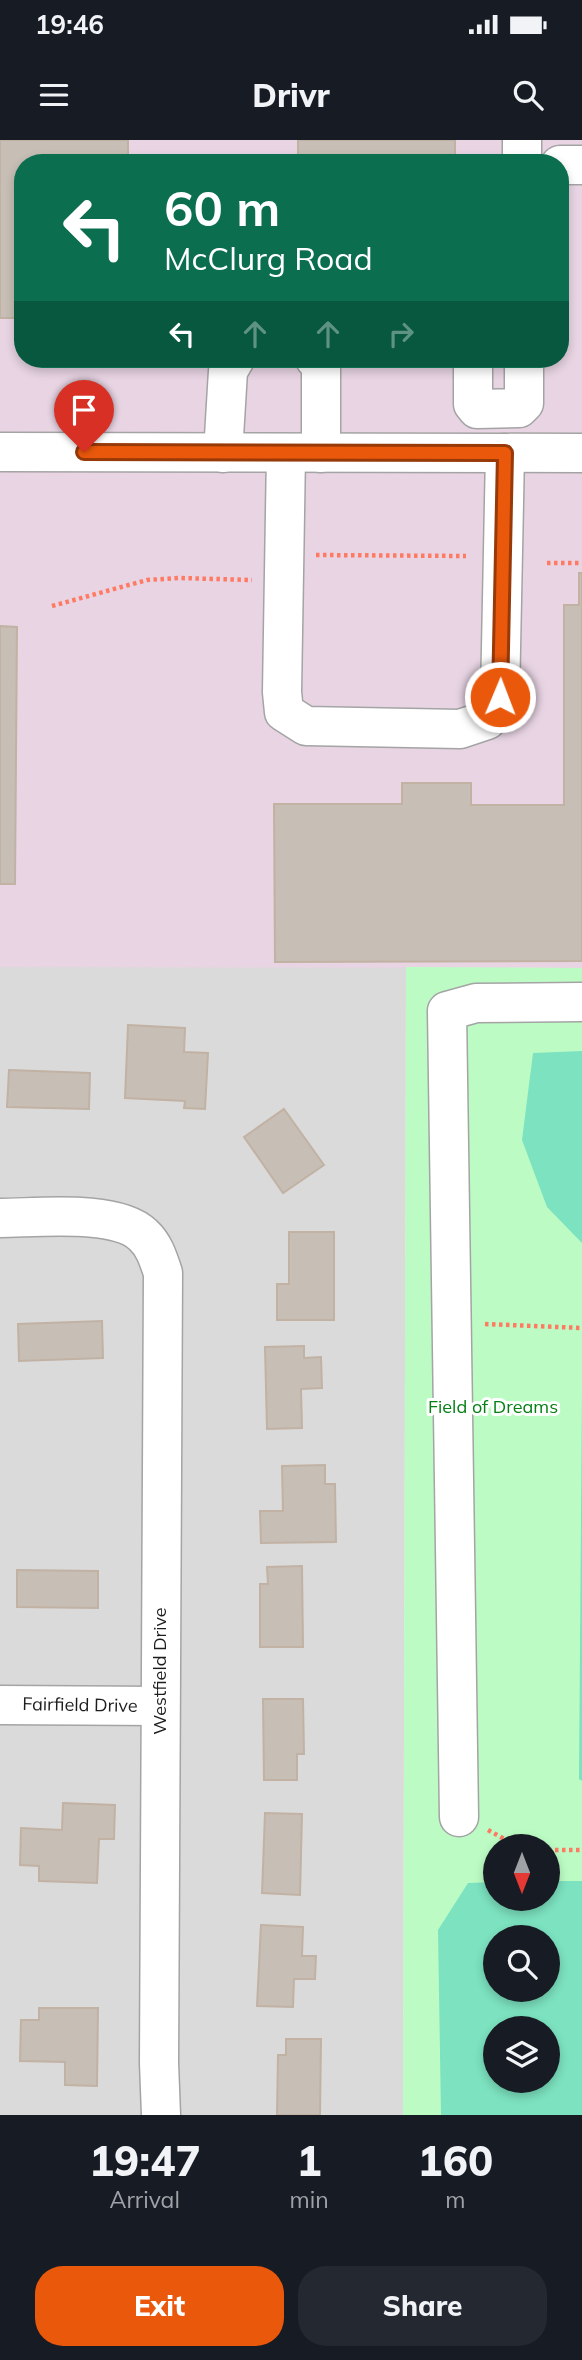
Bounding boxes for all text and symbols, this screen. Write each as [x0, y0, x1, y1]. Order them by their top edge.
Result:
text: 19:46 [35, 8, 104, 41]
text: Drivr [252, 75, 330, 115]
icon: menu [35, 76, 73, 114]
icon: search [509, 76, 547, 114]
text: 60 m [164, 177, 280, 238]
icon: left [49, 182, 140, 273]
text: McClurg Road [164, 238, 373, 278]
icon: left [163, 315, 201, 353]
icon: ahead [236, 315, 274, 353]
icon: ahead [309, 315, 347, 353]
icon: right [382, 315, 420, 353]
pin [54, 380, 114, 452]
icon: arrive [65, 391, 103, 429]
position arrow [463, 660, 537, 734]
park label: Field of Dreams [428, 1395, 558, 1418]
street label: Westfield Drive [148, 1607, 171, 1735]
street label: Fairfield Drive [22, 1692, 138, 1717]
north arrow [483, 1834, 560, 1911]
map controls [483, 1834, 560, 2093]
button: search [483, 1925, 560, 2002]
button: layers [483, 2016, 560, 2093]
text: 19:47 [89, 2134, 201, 2187]
text: 1 [296, 2134, 322, 2187]
text: 160 [418, 2134, 493, 2187]
text: Arrival [110, 2185, 180, 2214]
text: min [289, 2185, 329, 2214]
text: m [445, 2185, 465, 2214]
button: Exit [35, 2266, 284, 2346]
button: Share [298, 2266, 547, 2346]

